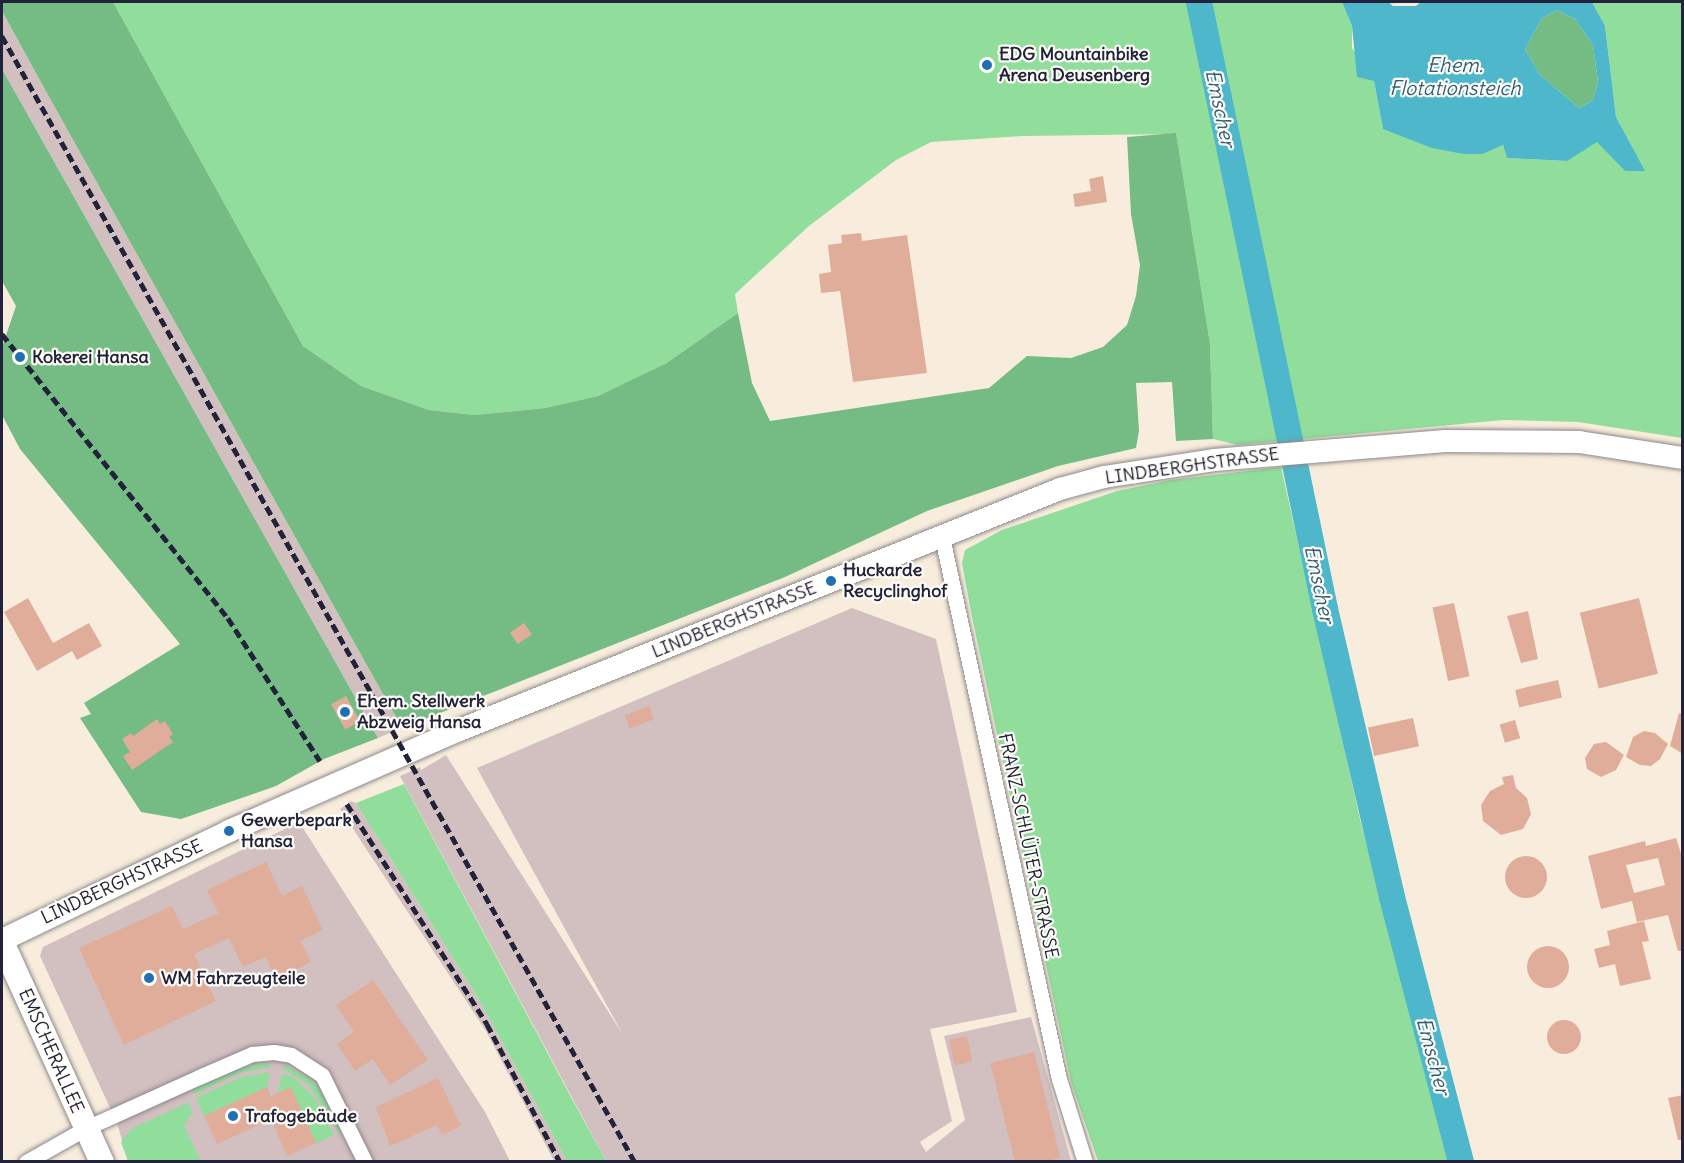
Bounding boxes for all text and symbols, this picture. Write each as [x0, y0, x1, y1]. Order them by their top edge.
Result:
place label: EDG Mountainbike Arena Deusenberg [999, 44, 1150, 86]
water label: Ehem. Flotationsteich [1389, 53, 1521, 100]
marker: EDG Mountainbike Arena Deusenberg [980, 58, 994, 72]
water label: Emscher [1201, 67, 1241, 149]
place label: Kokerei Hansa [32, 346, 149, 368]
marker: Kokerei Hansa [13, 350, 27, 364]
street label: LINDBERGHSTRASSE [1104, 443, 1280, 489]
water label: Emscher [1300, 543, 1340, 625]
place label: Huckarde Recyclinghof [843, 560, 947, 602]
marker: Huckarde Recyclinghof [824, 574, 838, 588]
street label: LINDBERGHSTRASSE [649, 577, 819, 663]
place label: Ehem. Stellwerk Abzweig Hansa [357, 691, 485, 734]
marker: Ehem. Stellwerk Abzweig Hansa [338, 705, 352, 719]
street label: FRANZ-SCHLÜTER-STRASSE [994, 731, 1062, 961]
place label: Gewerbepark Hansa [241, 810, 352, 852]
marker: Gewerbepark Hansa [222, 824, 236, 838]
street label: LINDBERGHSTRASSE [38, 835, 206, 929]
place label: WM Fahrzeugteile [161, 967, 305, 989]
marker: WM Fahrzeugteile [142, 971, 156, 985]
street label: EMSCHERALLEE [14, 985, 88, 1117]
water label: Emscher [1412, 1015, 1456, 1097]
place label: Trafogebäude [245, 1105, 357, 1127]
marker: Trafogebäude [226, 1109, 240, 1123]

